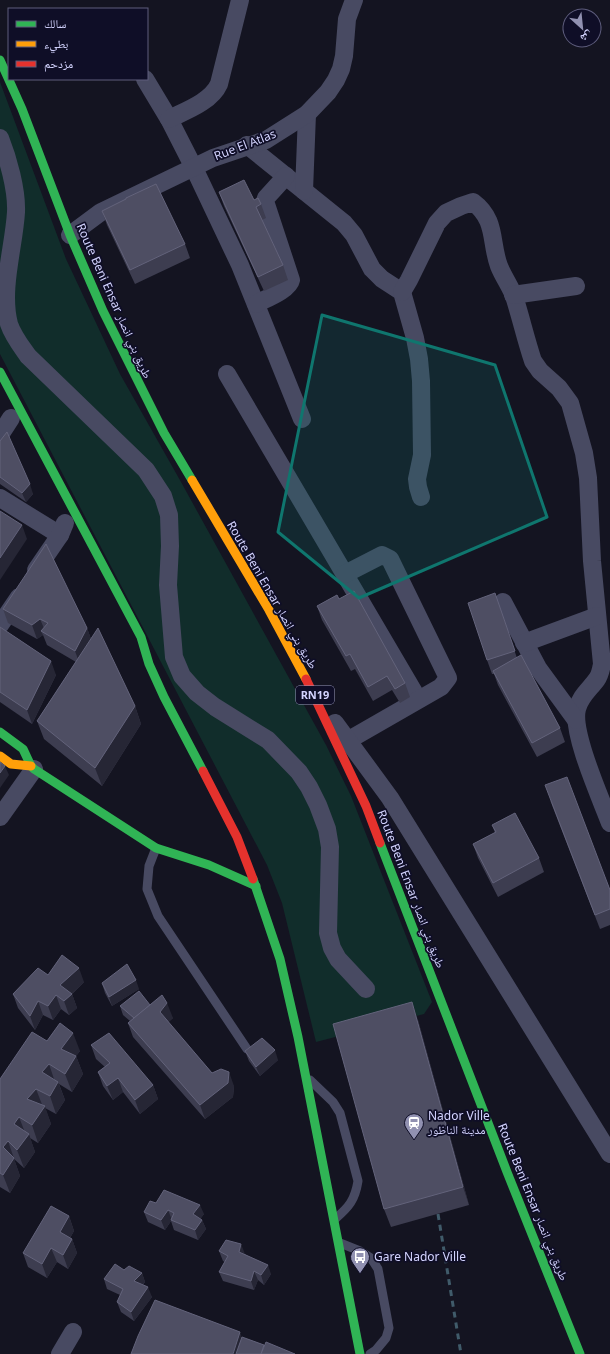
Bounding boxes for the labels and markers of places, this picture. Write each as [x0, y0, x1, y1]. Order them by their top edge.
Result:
place label: Nador Ville مدينة الناظور [427, 1107, 490, 1138]
station icon: Nador Ville مدينة الناظور [403, 1112, 425, 1140]
bus stop icon: Gare Nador Ville [349, 1246, 371, 1274]
place label: Gare Nador Ville [374, 1248, 466, 1265]

